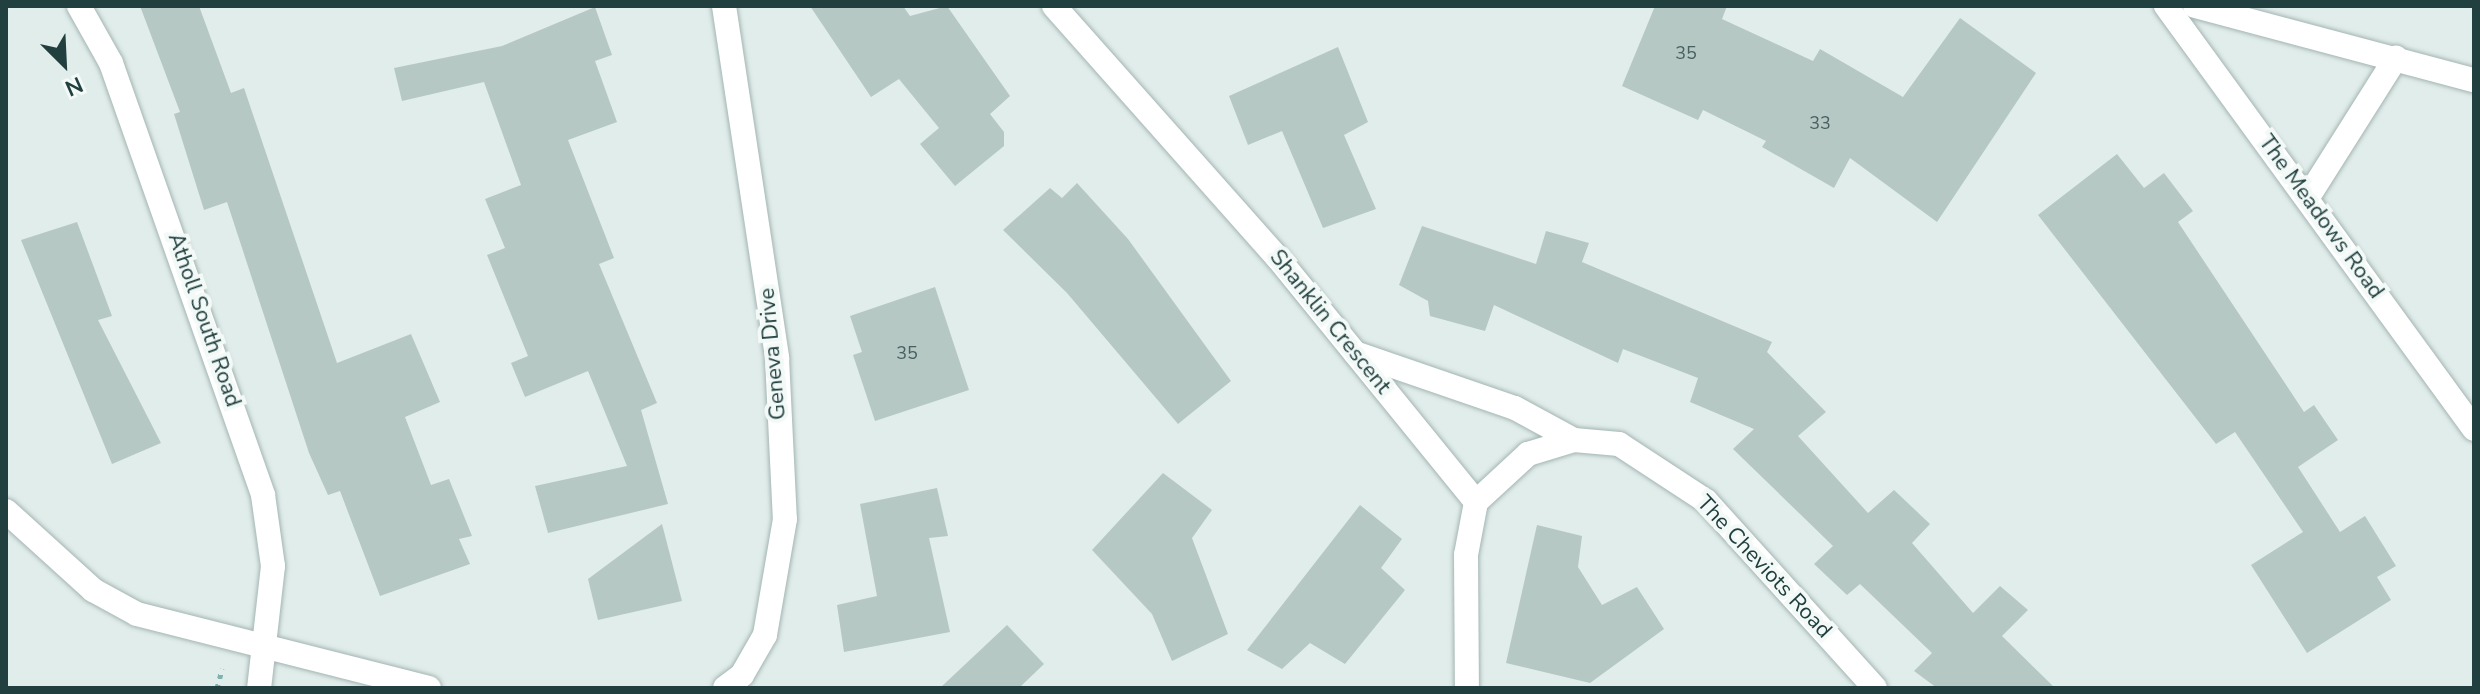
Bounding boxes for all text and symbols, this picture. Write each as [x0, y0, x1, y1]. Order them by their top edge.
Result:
north arrow [24, 24, 104, 104]
house number: 35 [1675, 42, 1697, 64]
text: N [60, 69, 87, 103]
house number: 33 [1809, 112, 1831, 134]
street label: The Meadows Road [2253, 130, 2389, 304]
street label: Atholl South Road [162, 230, 246, 410]
street label: Shanklin Crescent [1264, 245, 1396, 399]
street label: Geneva Drive [754, 287, 792, 421]
house number: 35 [896, 342, 918, 364]
street label: The Cheviots Road [1691, 490, 1837, 644]

